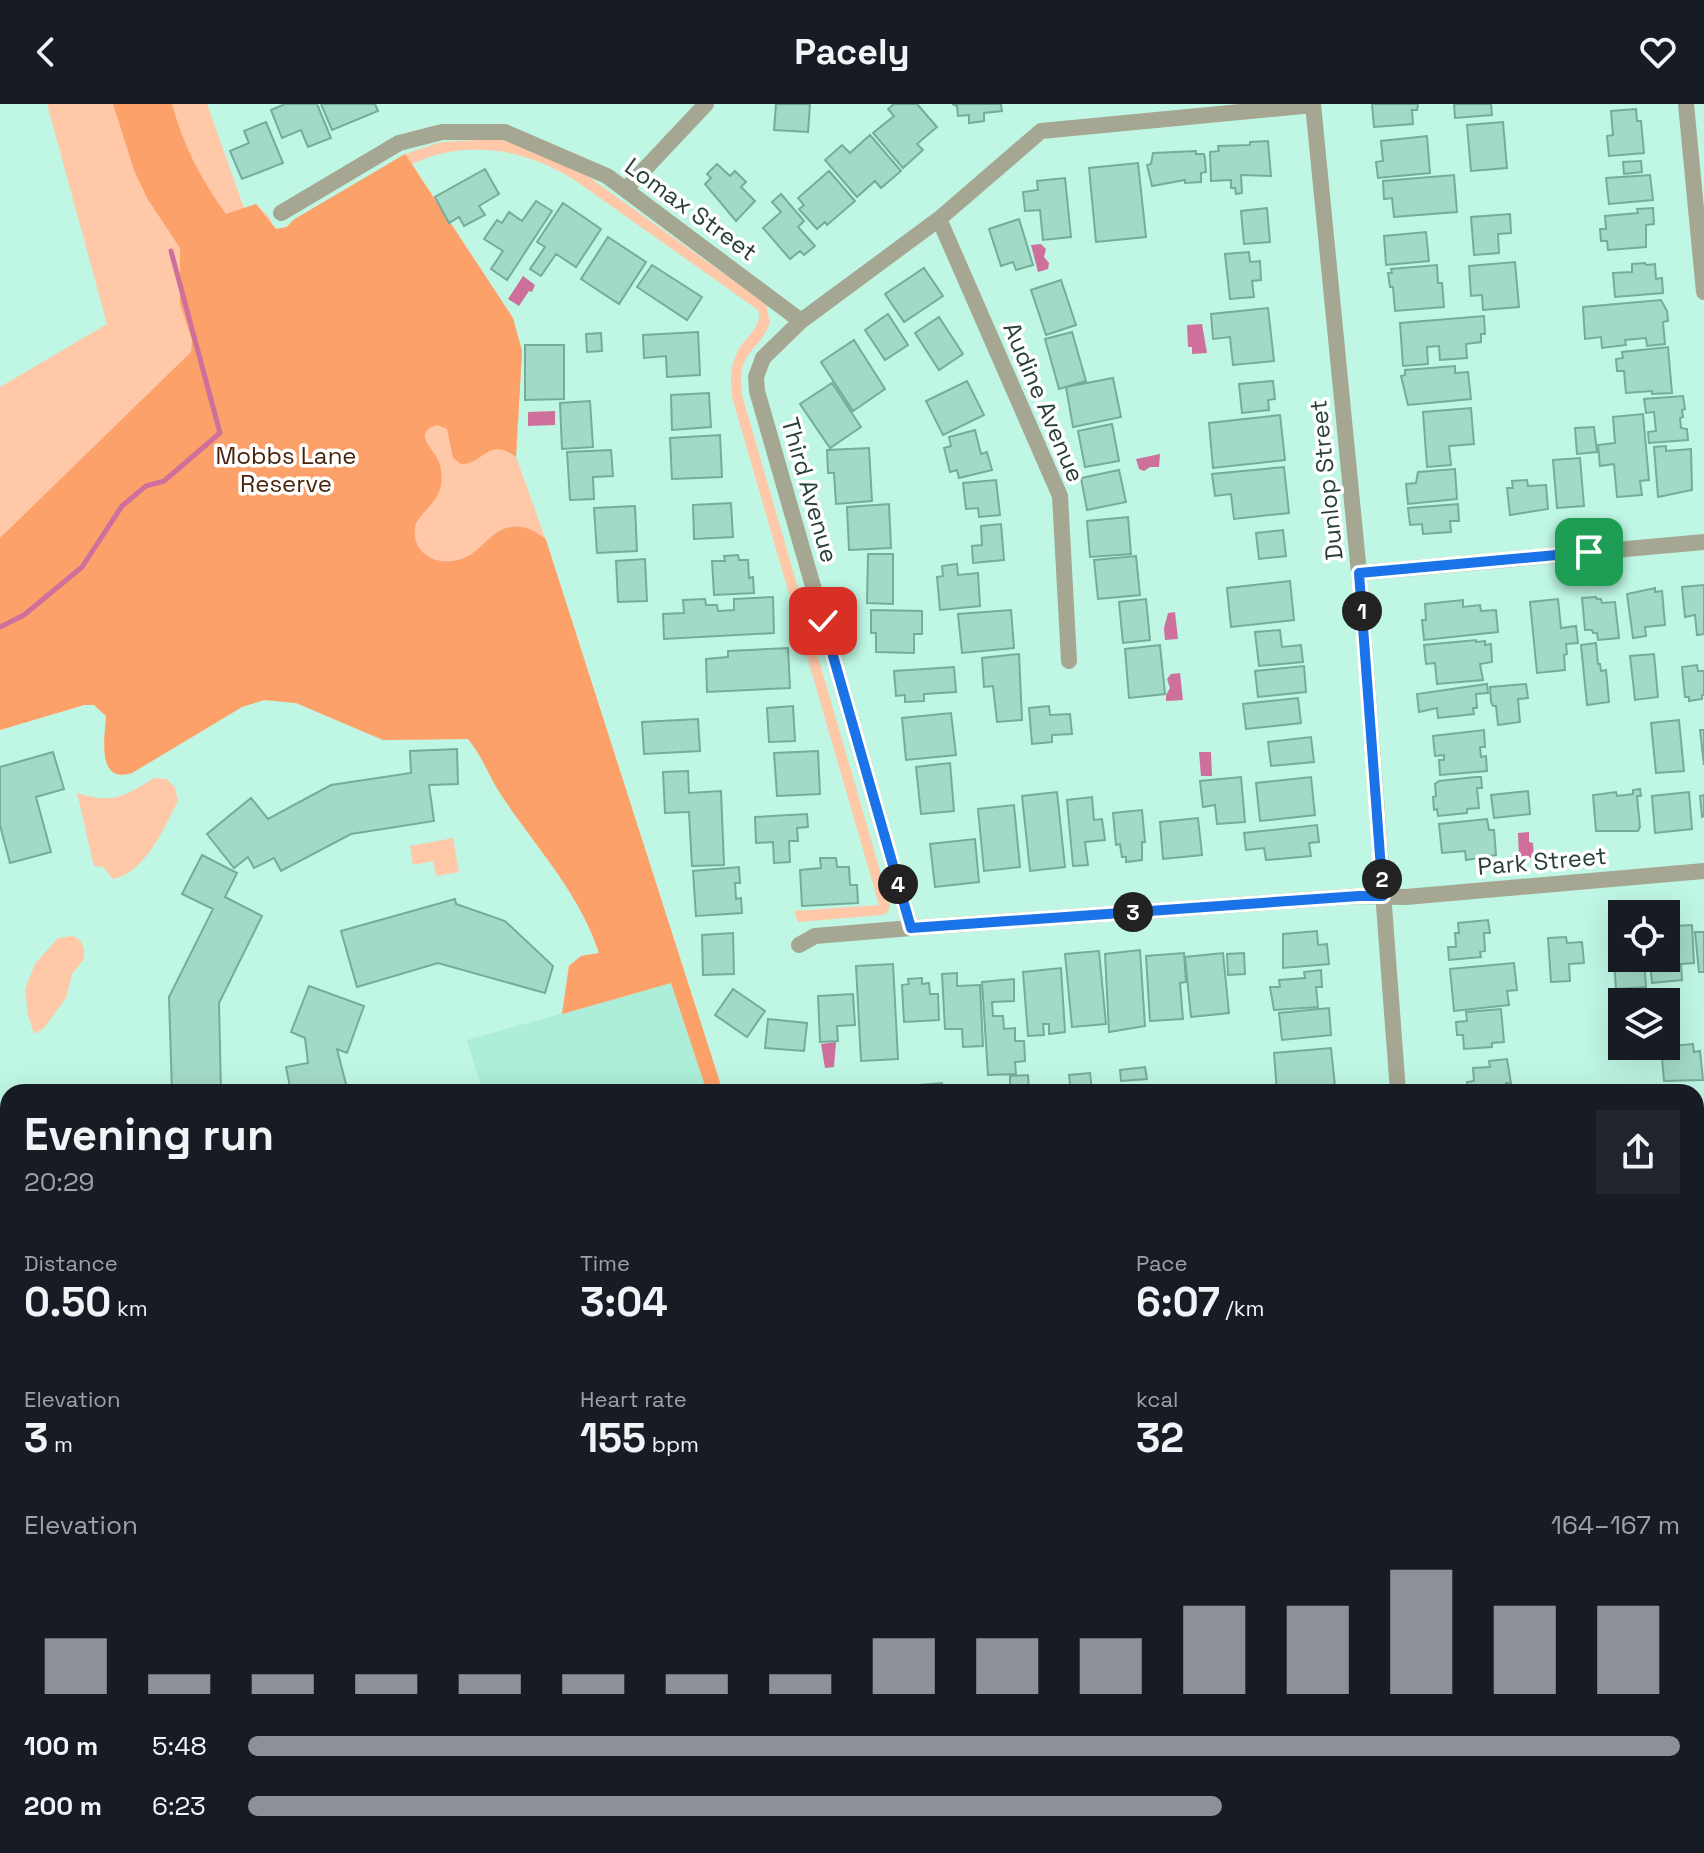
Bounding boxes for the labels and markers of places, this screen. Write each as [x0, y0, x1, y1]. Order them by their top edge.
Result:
pin [1555, 518, 1623, 586]
pin [789, 587, 857, 655]
pin: 1 [1342, 591, 1382, 631]
pin: 2 [1362, 859, 1402, 899]
pin: 4 [878, 864, 918, 904]
pin: 3 [1113, 892, 1153, 932]

